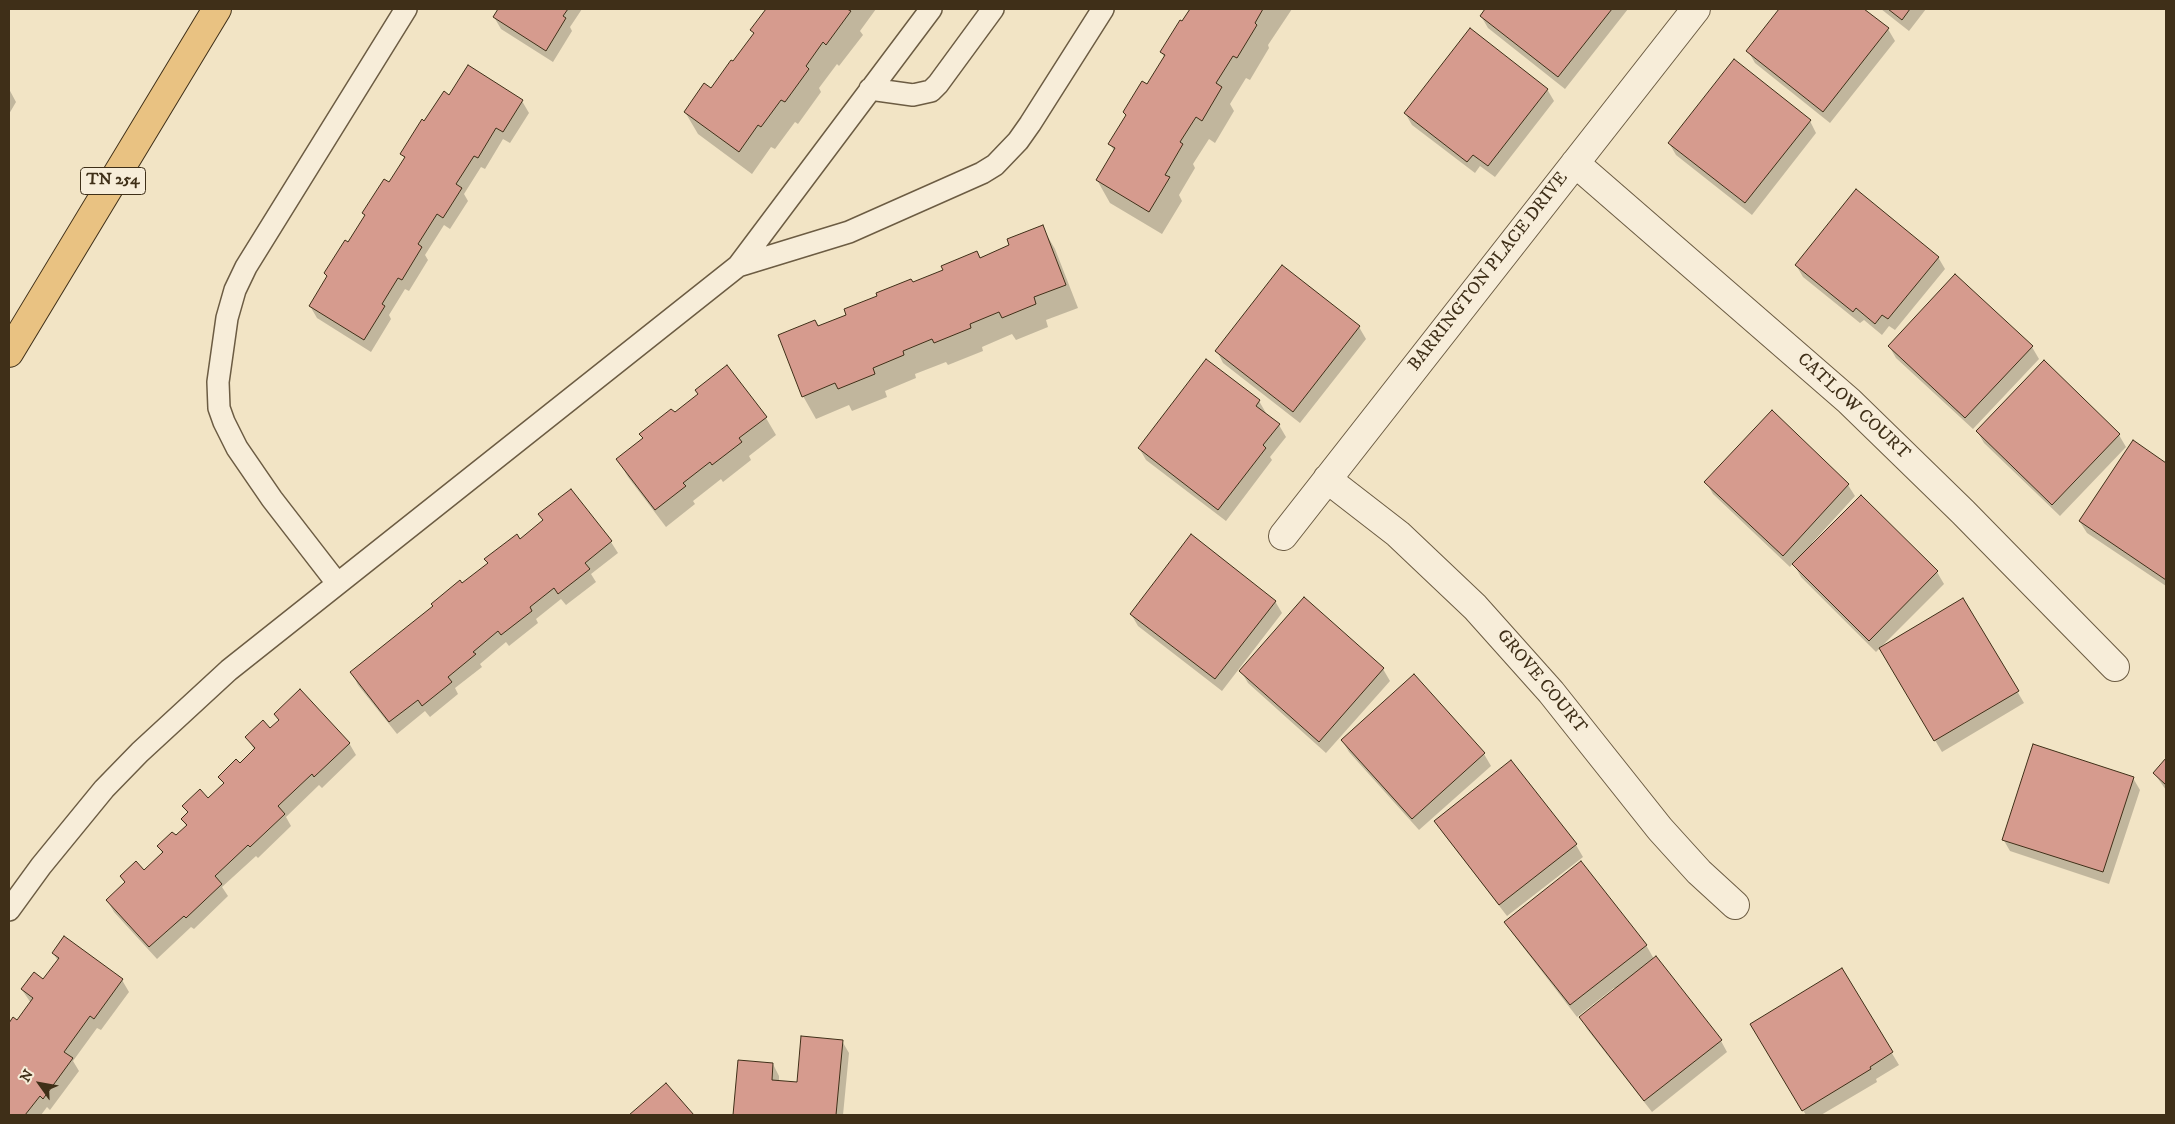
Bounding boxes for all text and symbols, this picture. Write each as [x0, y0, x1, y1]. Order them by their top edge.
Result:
road number: TN 254 [80, 168, 146, 195]
street label: BARRINGTON PLACE DRIVE [1405, 168, 1573, 376]
street label: CATLOW COURT [1792, 349, 1914, 465]
street label: GROVE COURT [1491, 626, 1591, 738]
north arrow [15, 1059, 65, 1109]
text: N [17, 1066, 38, 1086]

